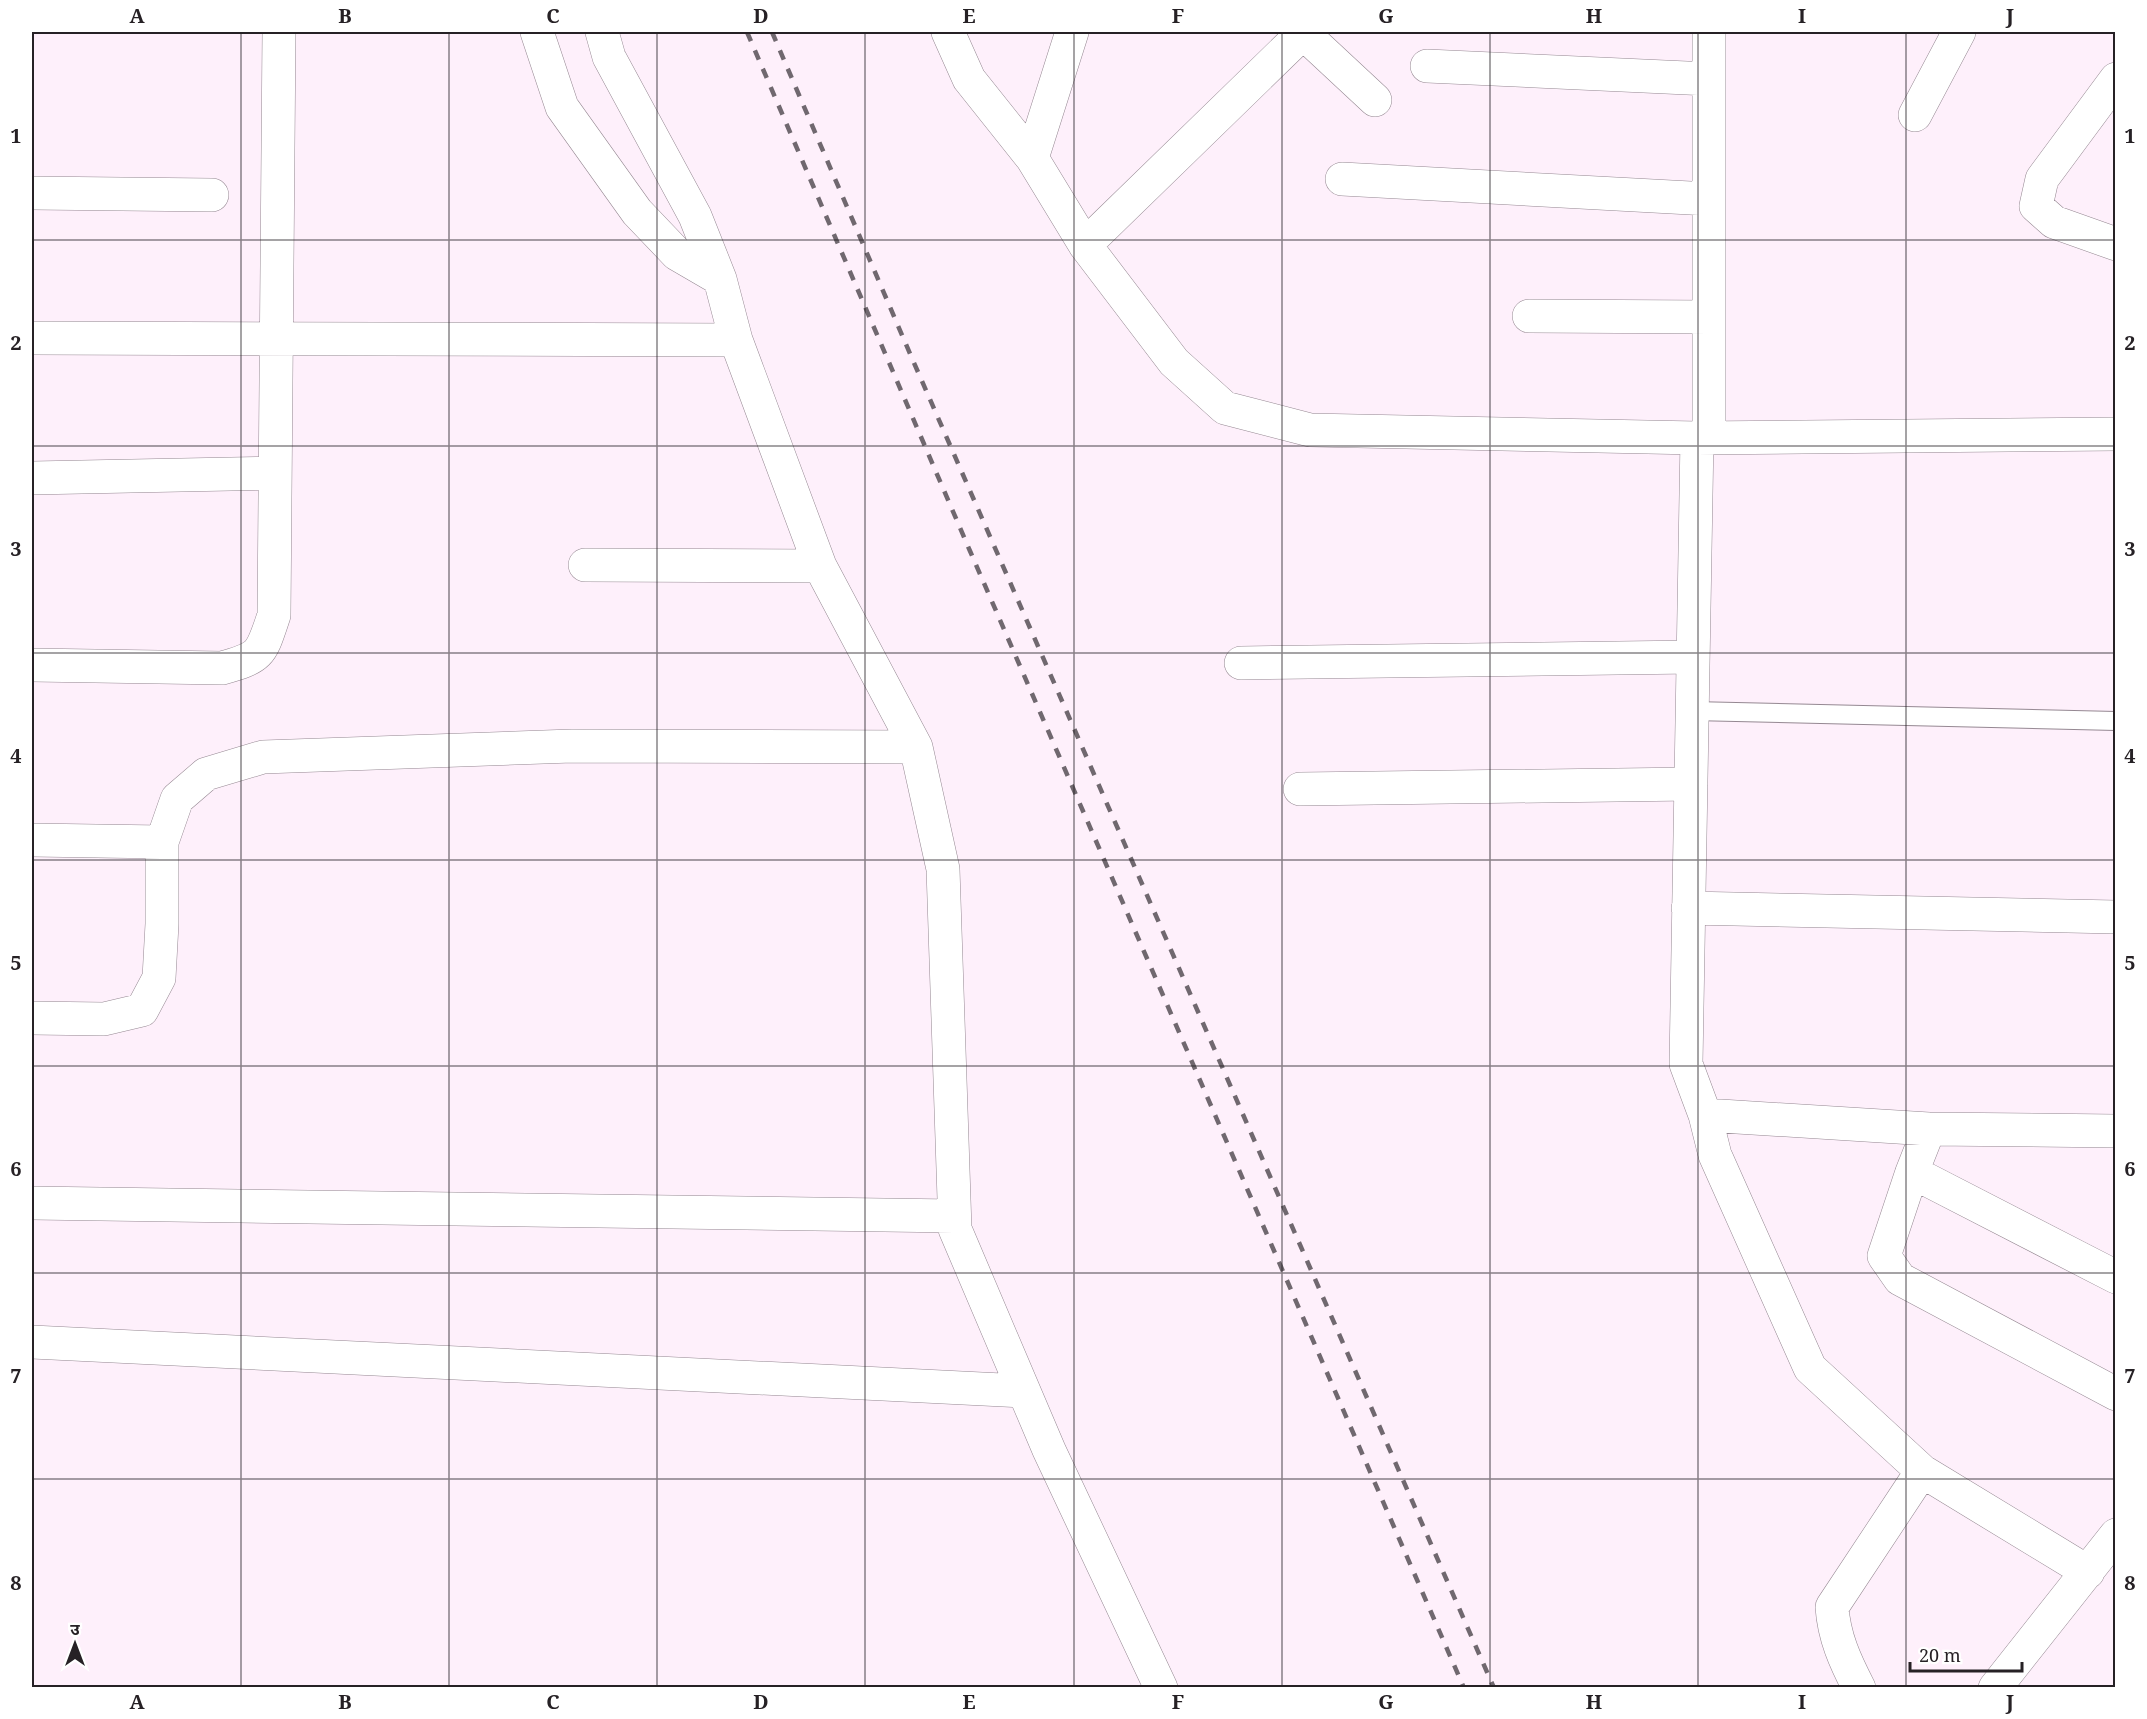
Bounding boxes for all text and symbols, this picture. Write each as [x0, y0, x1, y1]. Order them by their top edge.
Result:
text: A [129, 2, 145, 29]
text: B [338, 2, 352, 29]
text: C [546, 2, 560, 29]
text: D [753, 2, 769, 29]
text: E [962, 2, 976, 29]
text: F [1172, 2, 1184, 29]
text: G [1378, 2, 1394, 29]
text: H [1586, 2, 1602, 29]
text: I [1798, 2, 1806, 29]
text: J [2005, 2, 2014, 29]
text: 1 [10, 122, 22, 149]
text: 1 [2124, 122, 2136, 149]
text: 2 [10, 329, 22, 356]
text: 2 [2124, 329, 2136, 356]
text: 3 [10, 535, 22, 562]
text: 3 [2124, 535, 2136, 562]
text: 4 [10, 742, 22, 769]
text: 4 [2124, 742, 2136, 769]
text: 5 [10, 949, 22, 976]
text: 5 [2124, 949, 2136, 976]
text: 6 [10, 1155, 22, 1182]
text: 6 [2124, 1155, 2136, 1182]
text: 7 [10, 1362, 22, 1389]
text: 7 [2124, 1362, 2136, 1389]
text: 8 [10, 1569, 22, 1596]
text: 8 [2124, 1569, 2136, 1596]
north arrow [45, 1614, 105, 1674]
text: उ [70, 1618, 80, 1640]
scale bar [1910, 1635, 2022, 1673]
text: 20 m [1919, 1643, 1961, 1667]
text: A [129, 1688, 145, 1715]
text: B [338, 1688, 352, 1715]
text: C [546, 1688, 560, 1715]
text: D [753, 1688, 769, 1715]
text: E [962, 1688, 976, 1715]
text: F [1172, 1688, 1184, 1715]
text: G [1378, 1688, 1394, 1715]
text: H [1586, 1688, 1602, 1715]
text: I [1798, 1688, 1806, 1715]
text: J [2005, 1688, 2014, 1715]

